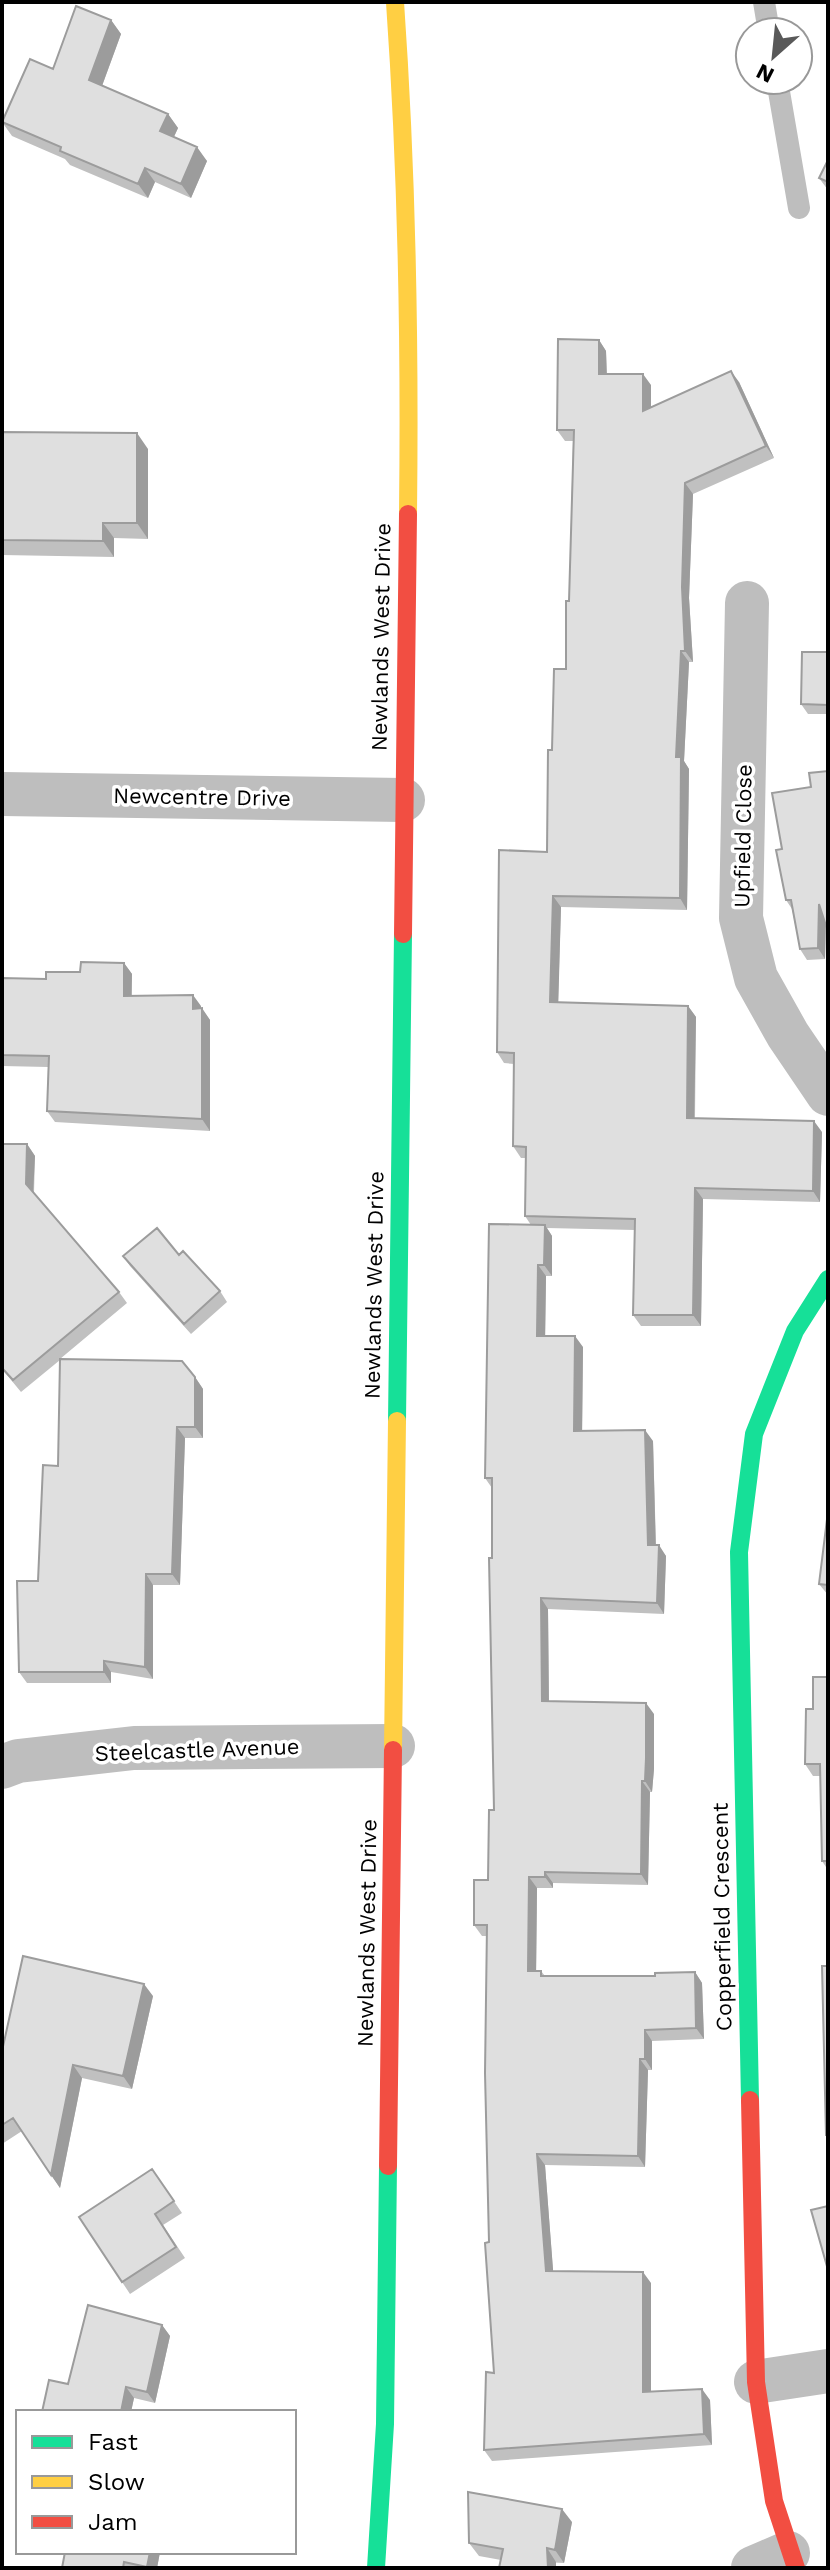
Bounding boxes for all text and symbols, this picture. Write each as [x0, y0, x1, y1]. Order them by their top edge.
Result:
north arrow [734, 16, 814, 96]
text: N [752, 59, 778, 88]
street label: Newlands West Drive [367, 523, 395, 751]
street label: Upfield Close [729, 764, 757, 908]
street label: Newcentre Drive [113, 783, 291, 811]
street label: Newlands West Drive [360, 1171, 388, 1399]
street label: Steelcastle Avenue [94, 1734, 300, 1766]
street label: Copperfield Crescent [708, 1803, 736, 2031]
street label: Newlands West Drive [353, 1819, 381, 2047]
legend [16, 2410, 296, 2554]
text: Fast [88, 2428, 138, 2456]
text: Slow [88, 2468, 145, 2496]
text: Jam [88, 2508, 138, 2536]

